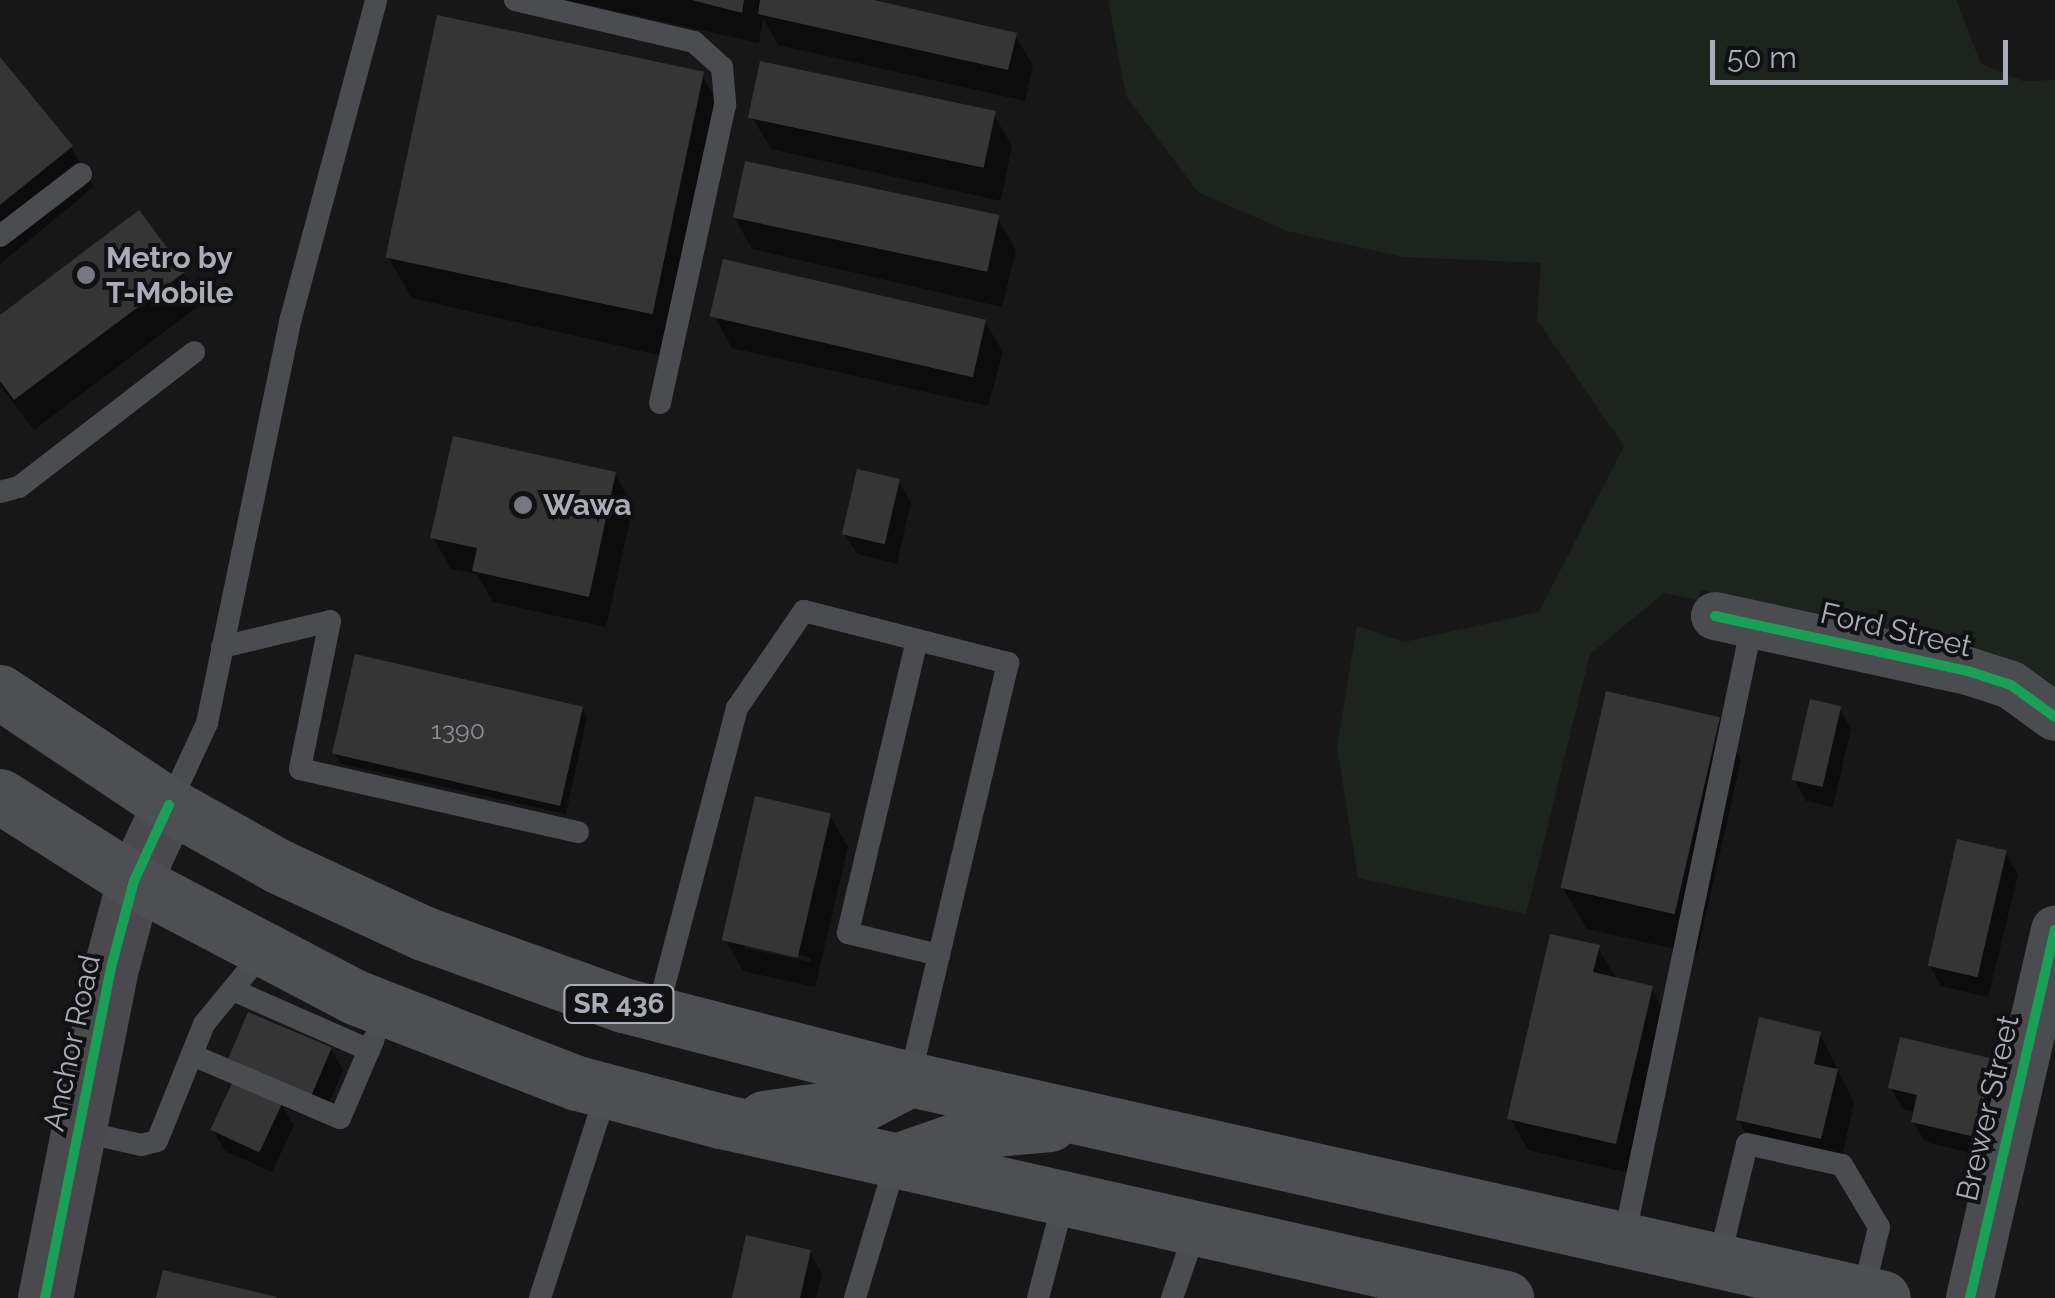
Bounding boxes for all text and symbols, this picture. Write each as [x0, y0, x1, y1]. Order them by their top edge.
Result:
scale bar [1715, 20, 2012, 82]
text: 50 m [1727, 40, 1797, 75]
place label: Metro by T-Mobile [106, 240, 233, 310]
marker: Metro by T-Mobile [75, 264, 97, 286]
place label: Wawa [543, 487, 631, 523]
marker: Wawa [512, 494, 534, 516]
street label: Ford Street [1817, 595, 1975, 665]
house number: 1390 [431, 715, 485, 745]
street label: Anchor Road [36, 951, 108, 1135]
road number: SR 436 [562, 981, 676, 1027]
street label: Brewer Street [1949, 1011, 2027, 1205]

